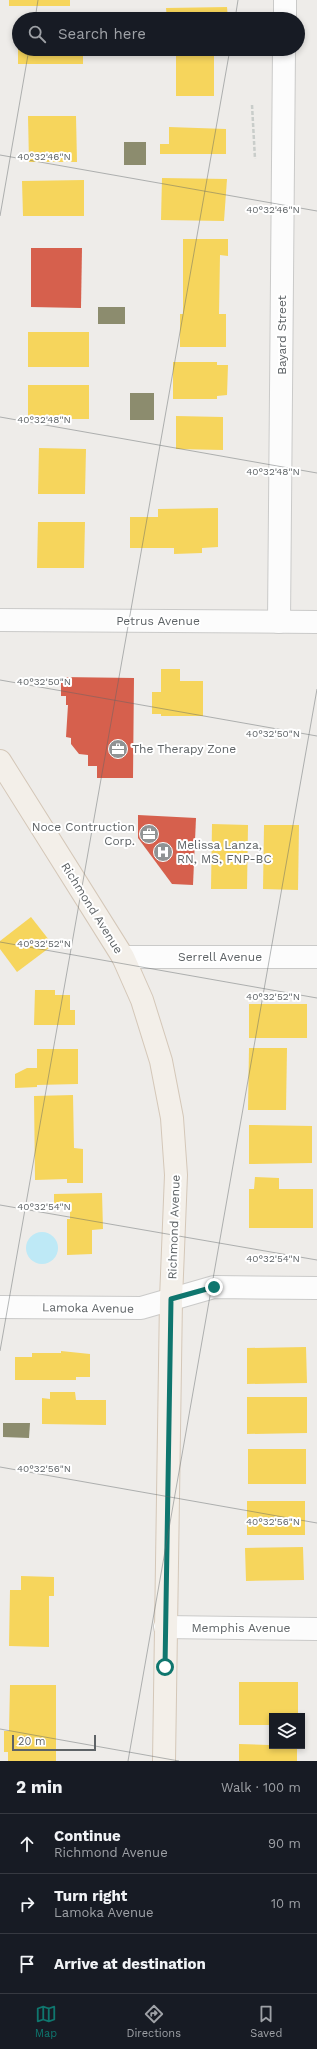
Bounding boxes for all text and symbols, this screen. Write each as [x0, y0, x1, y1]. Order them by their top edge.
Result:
search box [12, 12, 305, 56]
icon: search [26, 23, 48, 45]
text: Search here [58, 25, 146, 43]
text: 40°32'46"N [17, 151, 71, 162]
text: 40°32'46"N [246, 204, 300, 215]
street label: Bayard Street [275, 295, 289, 375]
text: 40°32'48"N [17, 414, 71, 425]
text: 40°32'48"N [246, 466, 300, 477]
street label: Petrus Avenue [116, 614, 200, 628]
text: 40°32'50"N [17, 676, 71, 687]
text: 40°32'50"N [246, 728, 300, 739]
office icon: The Therapy Zone [107, 738, 129, 760]
place label: The Therapy Zone [132, 742, 236, 756]
place label: Noce Contruction Corp. [32, 820, 135, 848]
office icon: Noce Contruction Corp. [138, 823, 160, 845]
place label: Melissa Lanza, RN, MS, FNP-BC [177, 838, 272, 866]
hospital icon: Melissa Lanza, RN, MS, FNP-BC [152, 841, 174, 863]
street label: Richmond Avenue [58, 860, 126, 956]
text: 40°32'52"N [17, 938, 71, 949]
street label: Serrell Avenue [178, 950, 262, 964]
text: 40°32'52"N [246, 991, 300, 1002]
street label: Richmond Avenue [165, 1174, 183, 1280]
text: 40°32'54"N [17, 1201, 71, 1212]
text: 40°32'54"N [246, 1253, 300, 1264]
route end [205, 1278, 223, 1296]
street label: Lamoka Avenue [42, 1300, 134, 1316]
text: 40°32'56"N [17, 1463, 71, 1474]
text: 40°32'56"N [246, 1516, 300, 1527]
street label: Memphis Avenue [191, 1621, 291, 1635]
route start [156, 1658, 174, 1676]
map controls [269, 1713, 305, 1749]
button: layers [269, 1713, 305, 1749]
scale bar [12, 1733, 96, 1752]
text: 20 m [18, 1735, 46, 1748]
text: 2 min [16, 1777, 62, 1797]
text: Walk · 100 m [221, 1780, 301, 1795]
text: Continue [54, 1827, 121, 1845]
icon: ahead [16, 1833, 38, 1855]
text: 90 m [268, 1836, 301, 1851]
text: Richmond Avenue [54, 1845, 168, 1860]
text: Turn right [54, 1887, 127, 1905]
icon: right [16, 1893, 38, 1915]
text: 10 m [271, 1896, 301, 1911]
text: Lamoka Avenue [54, 1905, 154, 1920]
icon: arrive [16, 1953, 38, 1975]
text: Arrive at destination [54, 1955, 206, 1973]
tab: Map [35, 2003, 57, 2040]
tab: Directions [127, 2003, 181, 2040]
tab: Saved [250, 2003, 282, 2040]

